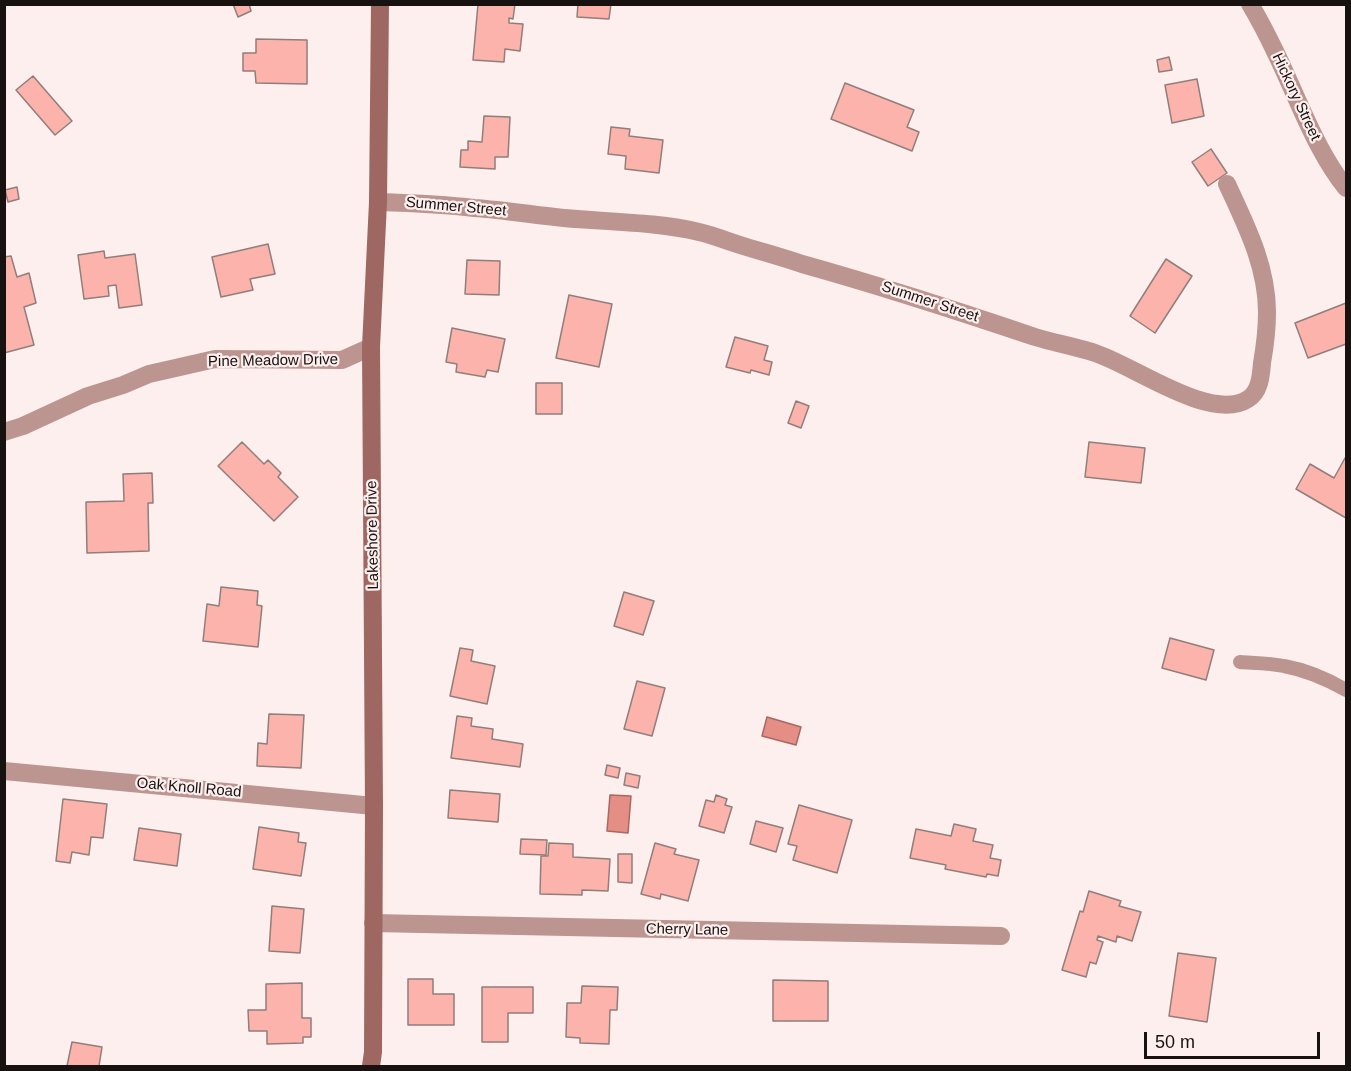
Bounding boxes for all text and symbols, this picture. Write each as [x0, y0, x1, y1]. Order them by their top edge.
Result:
street label: Hickory Street [1268, 51, 1324, 143]
street label: Summer Street [405, 194, 507, 220]
street label: Summer Street [879, 278, 981, 326]
street label: Pine Meadow Drive [208, 351, 338, 371]
street label: Lakeshore Drive [363, 480, 383, 590]
street label: Oak Knoll Road [136, 774, 242, 802]
street label: Cherry Lane [646, 920, 728, 940]
scale bar [1147, 1020, 1322, 1058]
text: 50 m [1155, 1032, 1195, 1052]

